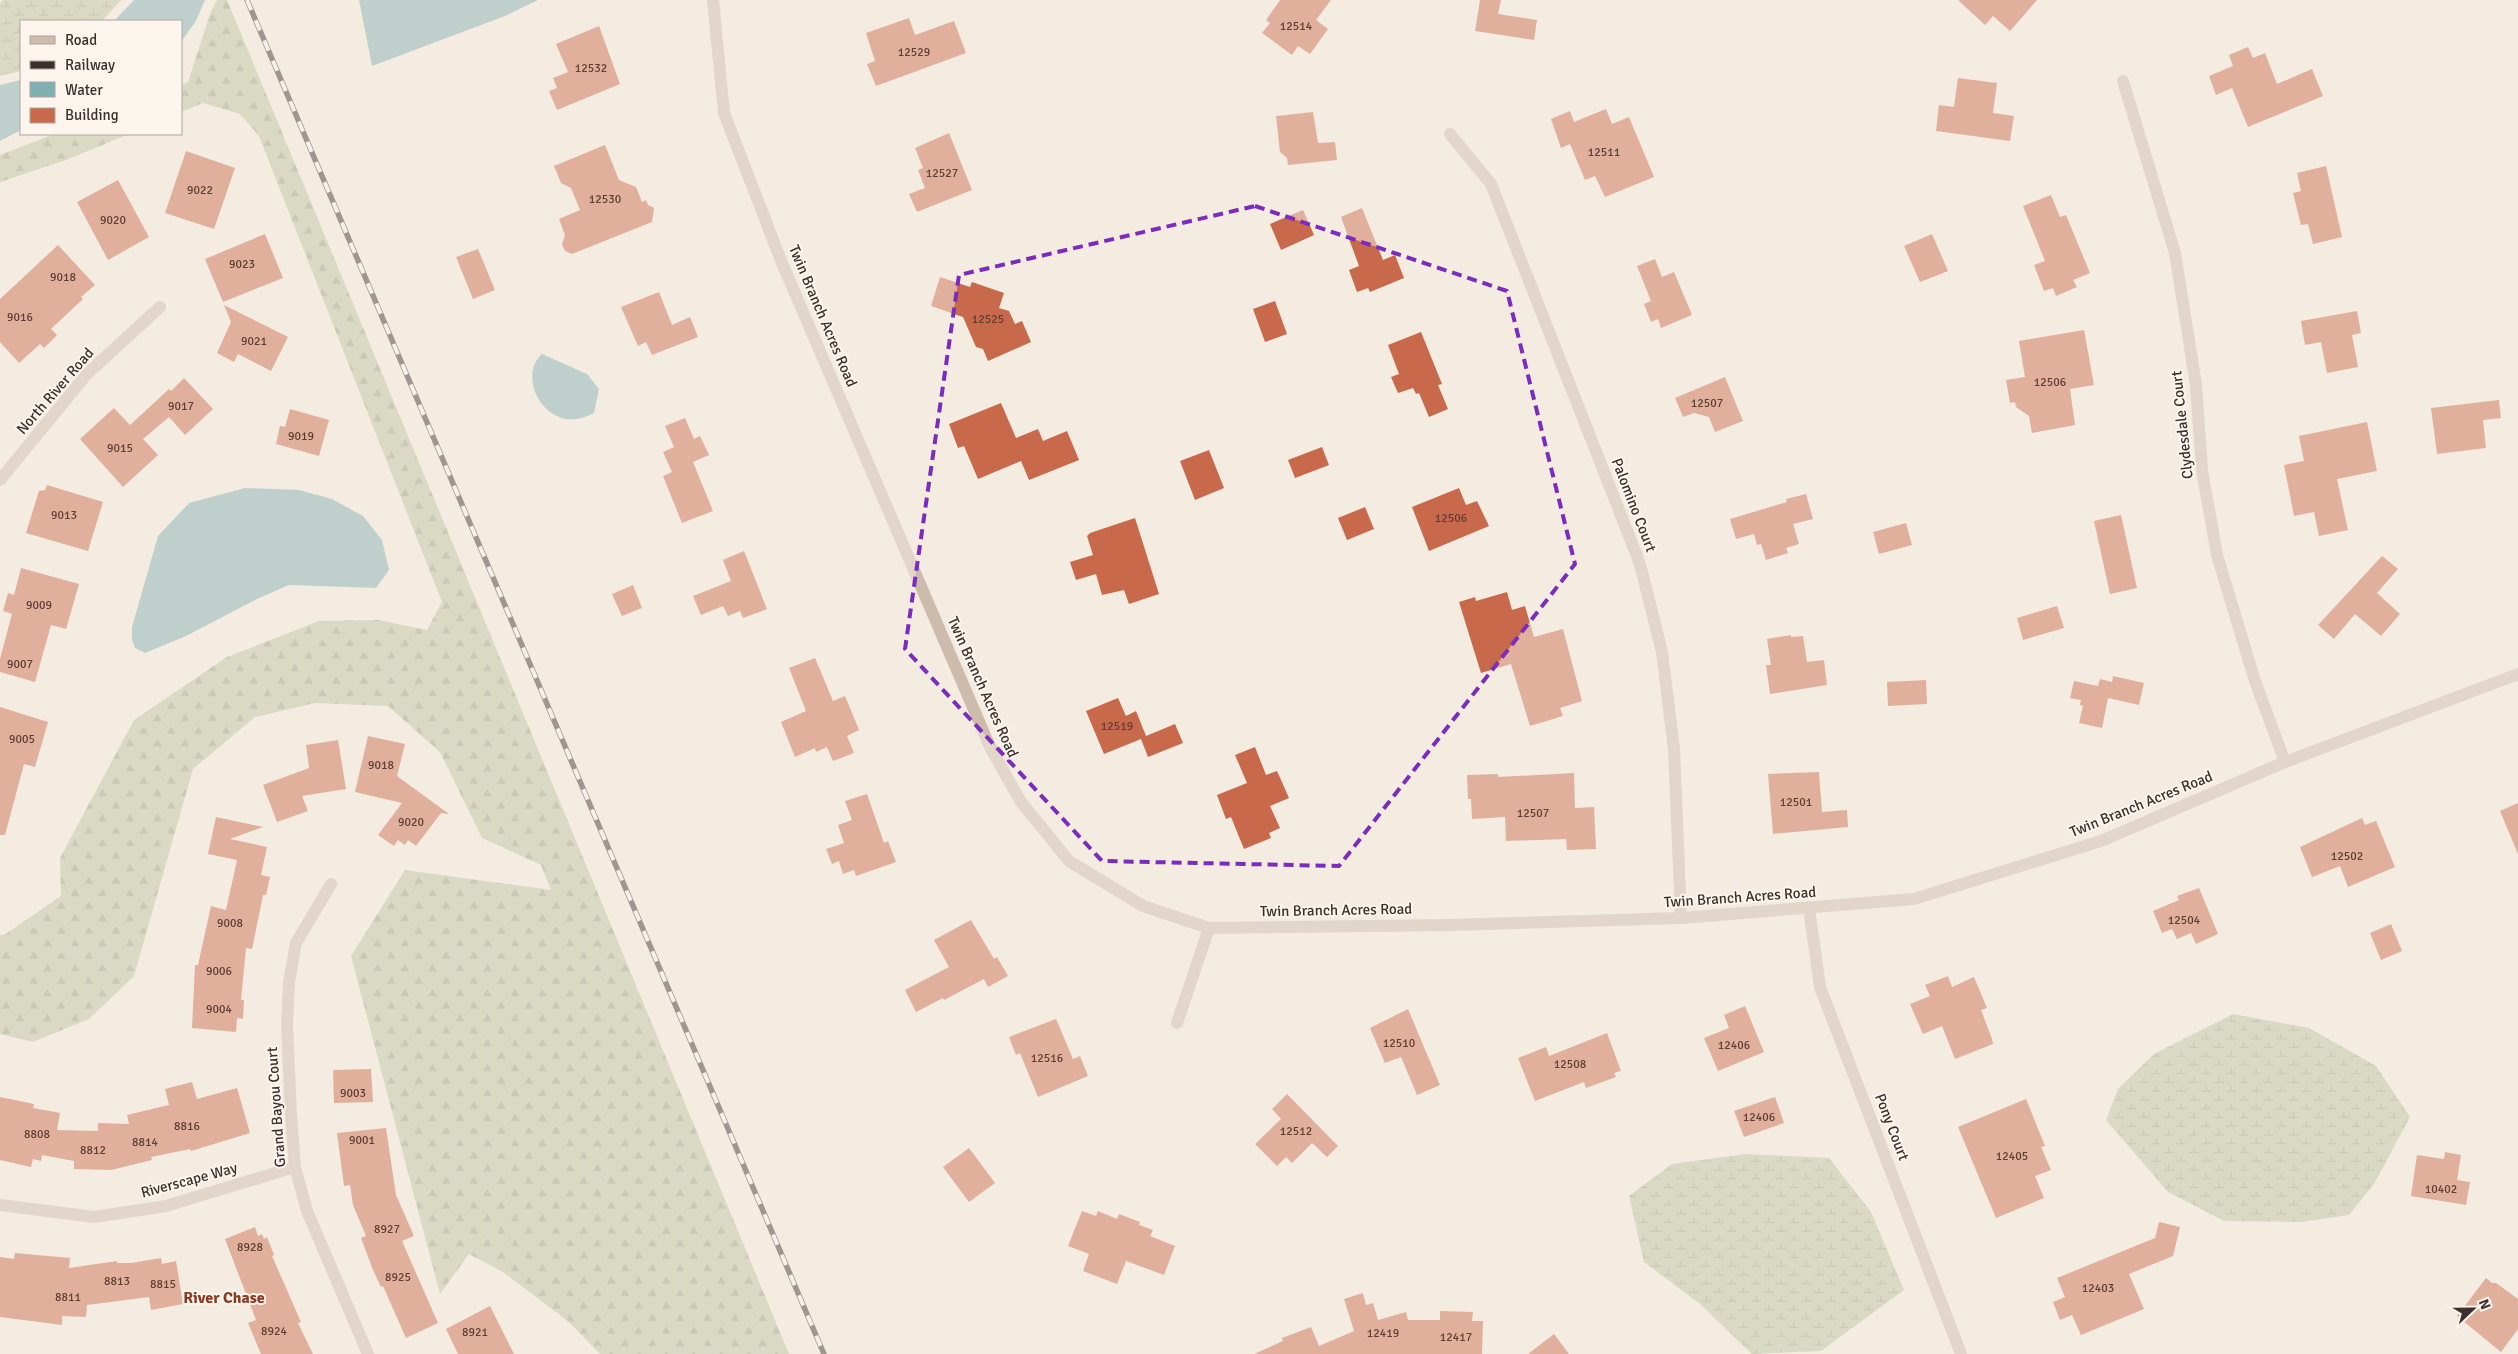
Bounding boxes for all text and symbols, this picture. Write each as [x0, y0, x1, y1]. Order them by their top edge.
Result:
house number: 12514 [1280, 19, 1313, 34]
legend [20, 20, 182, 135]
text: Road [65, 31, 97, 49]
house number: 12529 [898, 45, 930, 60]
text: Railway [65, 56, 115, 74]
house number: 12532 [575, 61, 607, 76]
text: Water [65, 81, 103, 99]
text: Building [65, 106, 119, 124]
house number: 12511 [1588, 145, 1620, 160]
house number: 12527 [926, 166, 958, 181]
house number: 9022 [187, 183, 213, 198]
house number: 12530 [589, 192, 621, 207]
house number: 9020 [100, 213, 126, 228]
street label: Twin Branch Acres Road [785, 242, 861, 390]
house number: 9023 [229, 257, 255, 272]
house number: 9018 [50, 270, 76, 285]
house number: 9016 [7, 310, 33, 325]
house number: 12525 [972, 312, 1004, 327]
house number: 9021 [241, 334, 267, 349]
street label: North River Road [13, 344, 97, 438]
street label: Clydesdale Court [2167, 370, 2197, 480]
house number: 12506 [2034, 375, 2066, 390]
house number: 12507 [1691, 396, 1723, 411]
house number: 9017 [168, 399, 194, 414]
house number: 9019 [288, 429, 314, 444]
house number: 9015 [107, 441, 133, 456]
street label: Palomino Court [1608, 455, 1660, 555]
house number: 9013 [51, 508, 77, 523]
house number: 12506 [1435, 511, 1467, 526]
house number: 9009 [26, 598, 52, 613]
street label: Twin Branch Acres Road [944, 614, 1022, 760]
house number: 9007 [7, 657, 33, 672]
house number: 12519 [1101, 719, 1133, 734]
house number: 9005 [9, 732, 35, 747]
house number: 9018 [368, 758, 394, 773]
street label: Twin Branch Acres Road [2067, 767, 2215, 841]
house number: 12501 [1780, 795, 1812, 810]
house number: 12507 [1517, 806, 1549, 821]
house number: 9020 [398, 815, 424, 830]
house number: 12502 [2331, 849, 2363, 864]
street label: Twin Branch Acres Road [1663, 883, 1817, 911]
street label: Twin Branch Acres Road [1260, 900, 1412, 920]
house number: 12504 [2168, 913, 2201, 928]
house number: 9008 [217, 916, 243, 931]
house number: 9006 [206, 964, 232, 979]
house number: 9004 [206, 1002, 232, 1017]
house number: 12510 [1383, 1036, 1415, 1051]
house number: 12406 [1718, 1038, 1750, 1053]
street label: Grand Bayou Court [263, 1046, 289, 1168]
house number: 12516 [1031, 1051, 1063, 1066]
house number: 12508 [1554, 1057, 1586, 1072]
house number: 9003 [340, 1086, 366, 1101]
street label: Pony Court [1871, 1091, 1913, 1163]
house number: 12406 [1743, 1110, 1775, 1125]
house number: 8816 [174, 1119, 200, 1134]
house number: 12512 [1280, 1124, 1312, 1139]
house number: 8808 [24, 1127, 50, 1142]
house number: 9001 [349, 1133, 375, 1148]
house number: 8814 [132, 1135, 158, 1150]
house number: 8812 [80, 1143, 106, 1158]
house number: 12405 [1996, 1149, 2028, 1164]
street label: Riverscape Way [139, 1158, 239, 1202]
house number: 10402 [2425, 1182, 2457, 1197]
house number: 8927 [374, 1222, 400, 1237]
house number: 8928 [237, 1240, 263, 1255]
house number: 8925 [385, 1270, 411, 1285]
house number: 8813 [104, 1274, 130, 1289]
house number: 8815 [150, 1277, 176, 1292]
house number: 12403 [2082, 1281, 2114, 1296]
north arrow [2448, 1284, 2498, 1334]
district label: River Chase [183, 1288, 265, 1308]
house number: 8811 [55, 1290, 81, 1305]
text: N [2475, 1297, 2494, 1312]
house number: 8924 [261, 1324, 287, 1339]
house number: 8921 [462, 1325, 488, 1340]
house number: 12419 [1367, 1326, 1399, 1341]
house number: 12417 [1440, 1330, 1472, 1345]

